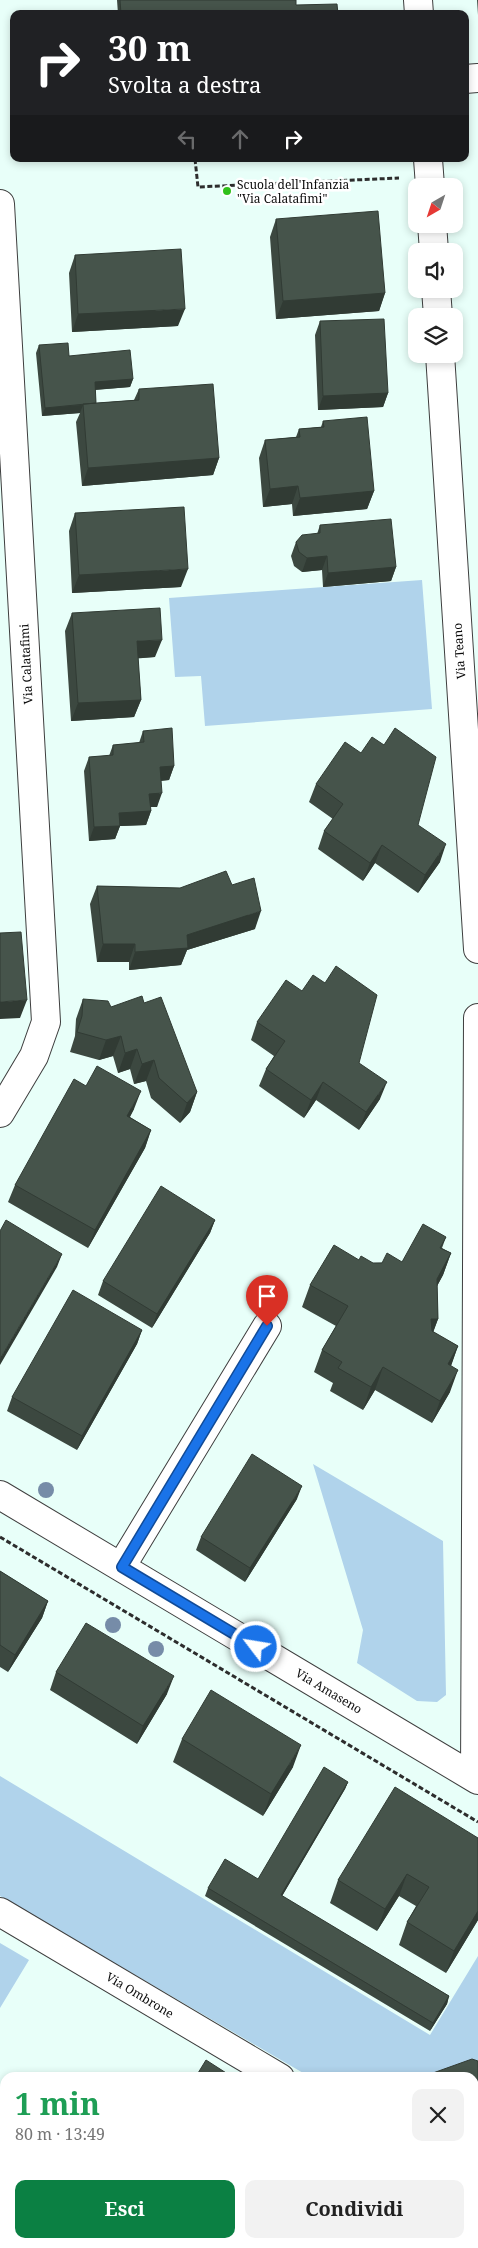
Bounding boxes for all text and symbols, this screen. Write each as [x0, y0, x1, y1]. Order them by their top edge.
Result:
text: 30 m [108, 24, 191, 71]
icon: right [25, 30, 90, 95]
text: Svolta a destra [108, 69, 261, 99]
icon: left [173, 125, 201, 153]
icon: ahead [226, 125, 254, 153]
icon: right [279, 125, 307, 153]
place label: Scuola dell'Infanzia "Via Calatafimi" [237, 176, 349, 207]
north arrow [408, 178, 462, 232]
map controls [408, 178, 463, 363]
marker: Scuola dell'Infanzia "Via Calatafimi" [221, 185, 233, 197]
button: sound [408, 243, 463, 298]
button: layers [408, 308, 463, 363]
street label: Via Teano [449, 622, 469, 680]
street label: Via Calatafimi [15, 623, 37, 705]
pin [246, 1275, 288, 1326]
icon: arrive [253, 1282, 281, 1310]
position arrow [229, 1620, 281, 1672]
street label: Via Amaseno [293, 1664, 366, 1718]
street label: Via Ombrone [103, 1968, 177, 2022]
text: 1 min [15, 2083, 100, 2124]
button: close [412, 2089, 464, 2141]
text: 80 m · 13:49 [15, 2123, 105, 2145]
button: Esci [15, 2180, 235, 2238]
button: Condividi [245, 2180, 464, 2238]

